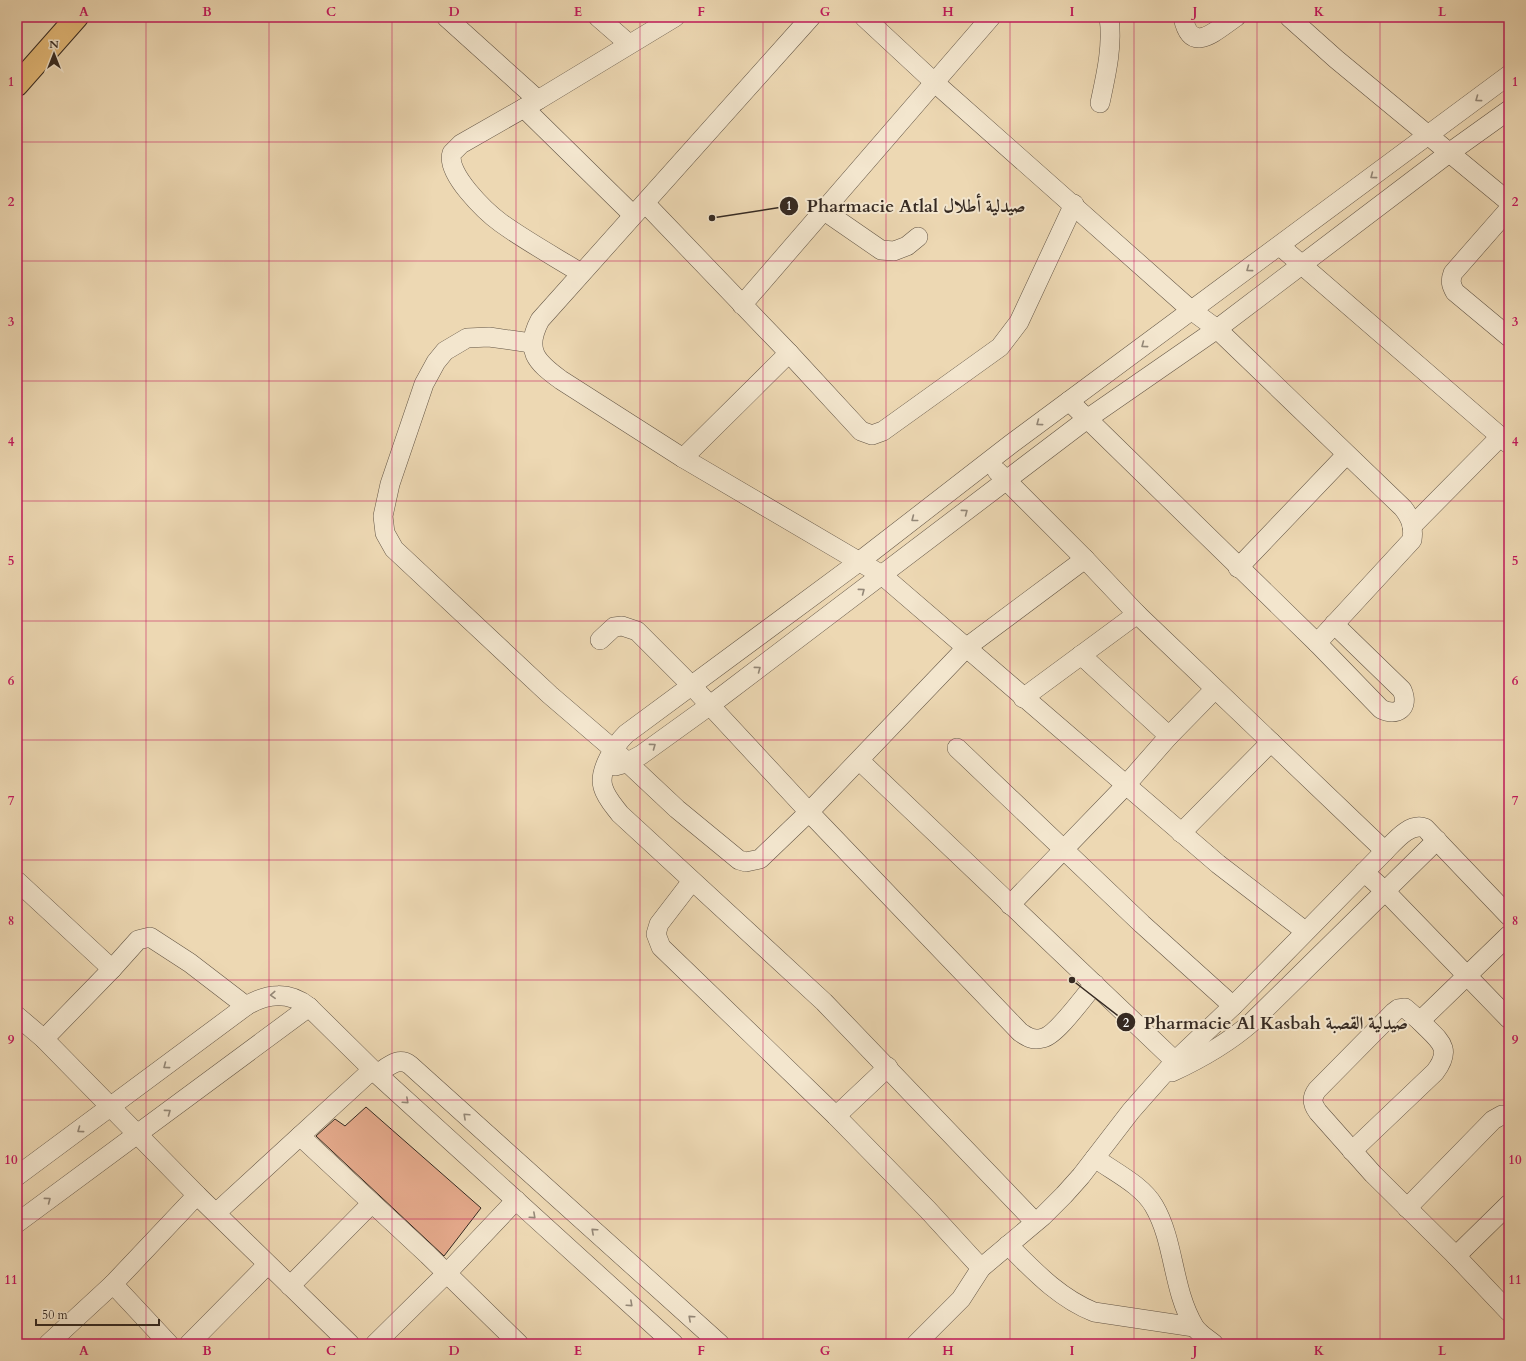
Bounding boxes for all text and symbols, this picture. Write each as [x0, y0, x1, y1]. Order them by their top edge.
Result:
text: A [79, 3, 89, 21]
text: B [202, 3, 212, 21]
text: C [326, 3, 336, 21]
text: D [448, 3, 460, 21]
text: E [574, 3, 582, 21]
text: F [697, 3, 705, 21]
text: G [820, 3, 831, 21]
text: H [942, 3, 954, 21]
text: I [1069, 3, 1075, 21]
text: J [1191, 3, 1198, 21]
text: K [1314, 3, 1325, 21]
text: L [1438, 3, 1447, 21]
north arrow [34, 34, 74, 74]
text: N [49, 37, 59, 52]
text: 1 [8, 73, 14, 91]
text: 1 [1512, 73, 1518, 91]
one-way arrow [1475, 94, 1482, 101]
one-way arrow [1371, 171, 1378, 178]
callout: Pharmacie Atlal صيدلية أطلال [779, 191, 1034, 221]
text: 2 [8, 193, 15, 211]
text: Pharmacie Atlal صيدلية أطلال [807, 193, 1026, 219]
text: 2 [1512, 193, 1519, 211]
text: 1 [786, 198, 792, 214]
one-way arrow [1246, 264, 1253, 271]
text: 3 [8, 313, 15, 331]
text: 3 [1512, 313, 1519, 331]
one-way arrow [1141, 341, 1148, 348]
one-way arrow [1037, 418, 1044, 425]
text: 4 [8, 433, 15, 451]
text: 4 [1512, 433, 1519, 451]
one-way arrow [961, 510, 968, 517]
one-way arrow [912, 515, 919, 522]
text: 5 [8, 552, 14, 570]
text: 5 [1512, 552, 1518, 570]
one-way arrow [858, 588, 865, 595]
one-way arrow [754, 667, 761, 674]
text: 6 [8, 672, 15, 690]
text: 6 [1512, 672, 1519, 690]
one-way arrow [649, 744, 656, 751]
text: 7 [8, 792, 15, 810]
text: 7 [1512, 792, 1519, 810]
text: 8 [8, 912, 14, 930]
text: 8 [1512, 912, 1518, 930]
one-way arrow [270, 991, 276, 1000]
callout: Pharmacie Al Kasbah صيدلية القصبة [1116, 1007, 1416, 1037]
text: Pharmacie Al Kasbah صيدلية القصبة [1144, 1011, 1408, 1036]
text: 2 [1123, 1015, 1129, 1031]
text: 9 [8, 1031, 15, 1049]
text: 9 [1512, 1031, 1519, 1049]
one-way arrow [163, 1061, 170, 1068]
one-way arrow [401, 1096, 409, 1103]
one-way arrow [164, 1110, 171, 1117]
one-way arrow [464, 1113, 471, 1120]
one-way arrow [77, 1125, 84, 1132]
text: 10 [4, 1151, 18, 1169]
text: 10 [1508, 1151, 1522, 1169]
one-way arrow [44, 1198, 51, 1205]
one-way arrow [529, 1211, 536, 1218]
one-way arrow [592, 1228, 599, 1235]
text: 11 [4, 1271, 18, 1289]
text: 11 [1508, 1271, 1522, 1289]
one-way arrow [625, 1299, 632, 1306]
scale bar [36, 1301, 159, 1327]
text: 50 m [42, 1307, 69, 1323]
one-way arrow [688, 1315, 696, 1322]
text: A [79, 1342, 89, 1360]
text: B [202, 1342, 212, 1360]
text: C [326, 1342, 336, 1360]
text: D [448, 1342, 460, 1360]
text: E [574, 1342, 582, 1360]
text: F [697, 1342, 705, 1360]
text: G [820, 1342, 831, 1360]
text: H [942, 1342, 954, 1360]
text: I [1069, 1342, 1075, 1360]
text: J [1191, 1342, 1198, 1360]
text: K [1314, 1342, 1325, 1360]
text: L [1438, 1342, 1447, 1360]

